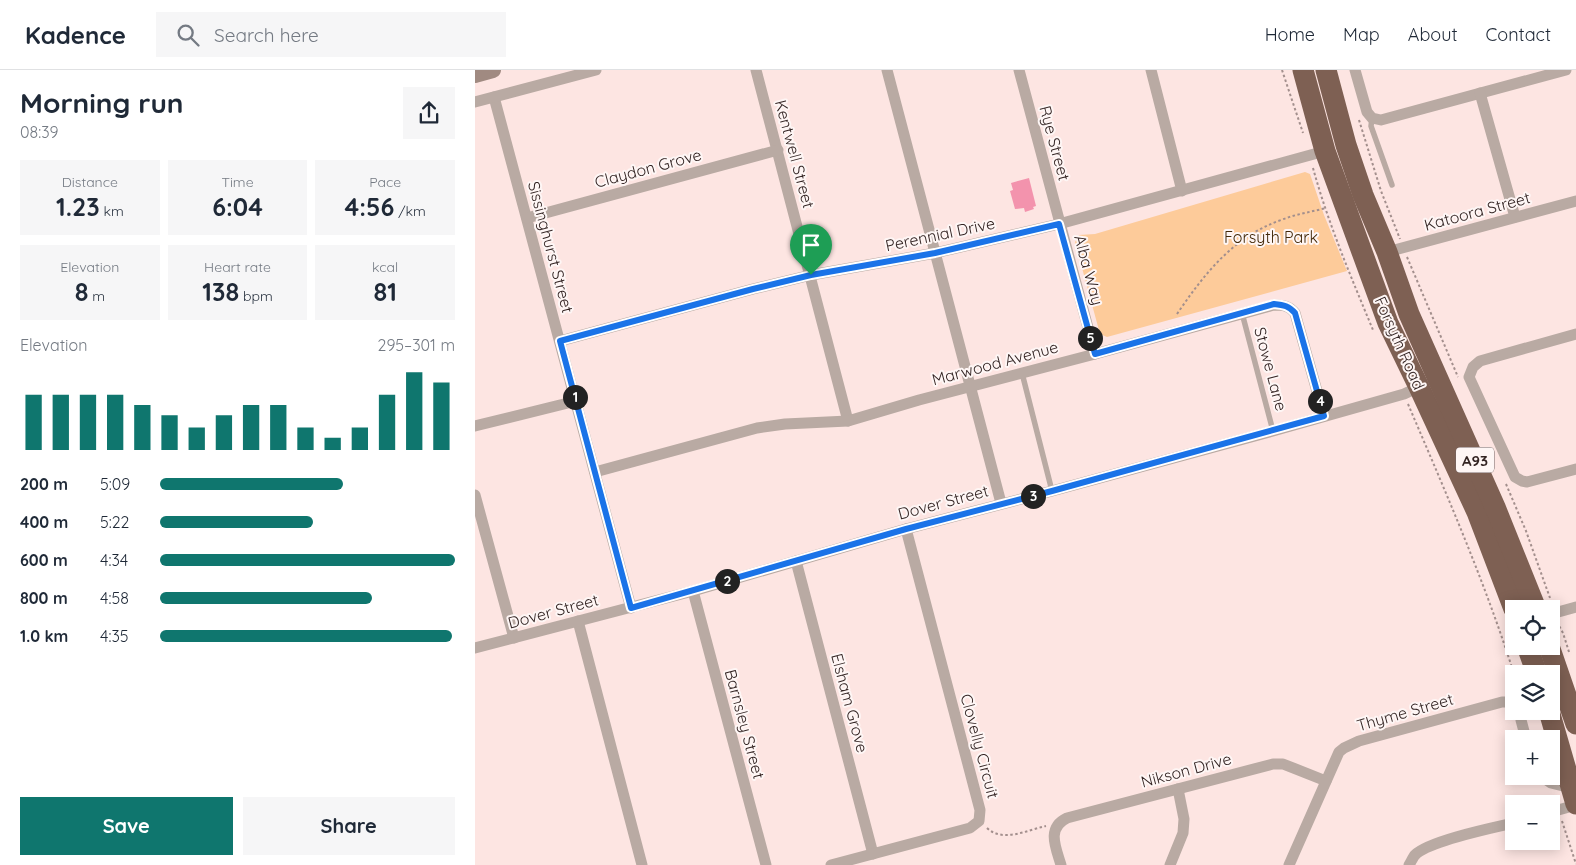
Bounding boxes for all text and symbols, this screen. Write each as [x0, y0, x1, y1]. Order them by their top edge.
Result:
search box [156, 12, 506, 57]
text: Kadence [25, 20, 126, 50]
icon: search [174, 21, 202, 49]
text: Search here [214, 23, 319, 47]
text: Home [1265, 23, 1315, 46]
text: Map [1343, 23, 1380, 46]
text: About [1408, 23, 1458, 46]
text: Contact [1486, 23, 1551, 46]
text: Morning run [20, 85, 184, 120]
button: share [403, 87, 455, 139]
street label: Kentwell Street [771, 98, 819, 210]
street label: Rye Street [1035, 103, 1075, 183]
text: 08:39 [20, 122, 58, 142]
street label: Claydon Grove [592, 144, 704, 192]
text: Distance [62, 173, 118, 191]
text: Time [221, 173, 254, 191]
text: Pace [369, 173, 401, 191]
street label: Sissinghurst Street [524, 179, 578, 315]
street label: Katoora Street [1422, 187, 1532, 235]
text: 1.23 [56, 191, 100, 222]
text: 6:04 [212, 191, 263, 222]
text: 4:56 [345, 191, 394, 222]
text: km [100, 202, 124, 220]
text: /km [394, 202, 426, 220]
street label: Perennial Drive [883, 213, 997, 255]
pin [790, 224, 832, 275]
park label: Forsyth Park [1224, 227, 1318, 247]
icon: arrive [797, 231, 825, 259]
street label: Alba Way [1070, 233, 1108, 307]
text: Elevation [60, 258, 119, 276]
text: Heart rate [204, 258, 271, 276]
text: kcal [372, 258, 398, 276]
text: 8 [75, 276, 88, 307]
text: 138 [202, 276, 239, 307]
text: 81 [373, 276, 397, 307]
text: m [88, 287, 105, 305]
text: bpm [239, 287, 273, 305]
street label: Forsyth Road [1371, 293, 1429, 393]
street label: Stowe Lane [1250, 325, 1292, 413]
pin: 5 [1077, 326, 1103, 350]
text: 5 [1086, 329, 1095, 347]
text: Elevation [20, 335, 87, 355]
text: 295–301 m [378, 335, 455, 355]
street label: Marwood Avenue [930, 337, 1060, 389]
pin: 1 [563, 384, 587, 410]
text: 1 [573, 388, 578, 406]
pin: 4 [1307, 388, 1333, 414]
text: 4 [1316, 392, 1325, 410]
road number: A93 [1456, 448, 1494, 472]
text: 200 m [20, 474, 68, 494]
text: 5:09 [100, 474, 130, 494]
street label: Dover Street [896, 480, 990, 524]
pin: 3 [1021, 484, 1045, 508]
text: 3 [1030, 487, 1037, 505]
text: 400 m [20, 512, 68, 532]
text: 5:22 [100, 512, 129, 532]
text: 600 m [20, 550, 68, 570]
text: 4:34 [100, 550, 128, 570]
pin: 2 [715, 568, 739, 594]
text: 2 [724, 572, 731, 590]
text: 800 m [20, 588, 68, 608]
text: 4:58 [100, 588, 129, 608]
street label: Dover Street [506, 589, 600, 633]
map controls [1505, 600, 1560, 850]
button: locate [1505, 600, 1560, 655]
text: 1.0 km [20, 626, 68, 646]
text: 4:35 [100, 626, 129, 646]
street label: Elsham Grove [827, 651, 873, 755]
button: layers [1505, 665, 1560, 720]
street label: Barnsley Street [721, 667, 769, 781]
street label: Thyme Street [1354, 689, 1456, 735]
street label: Clovelly Circuit [956, 692, 1004, 800]
button: + [1505, 730, 1560, 785]
street label: Nikson Drive [1139, 748, 1233, 792]
button: − [1505, 795, 1560, 850]
button: Save [20, 797, 233, 855]
button: Share [243, 797, 455, 855]

